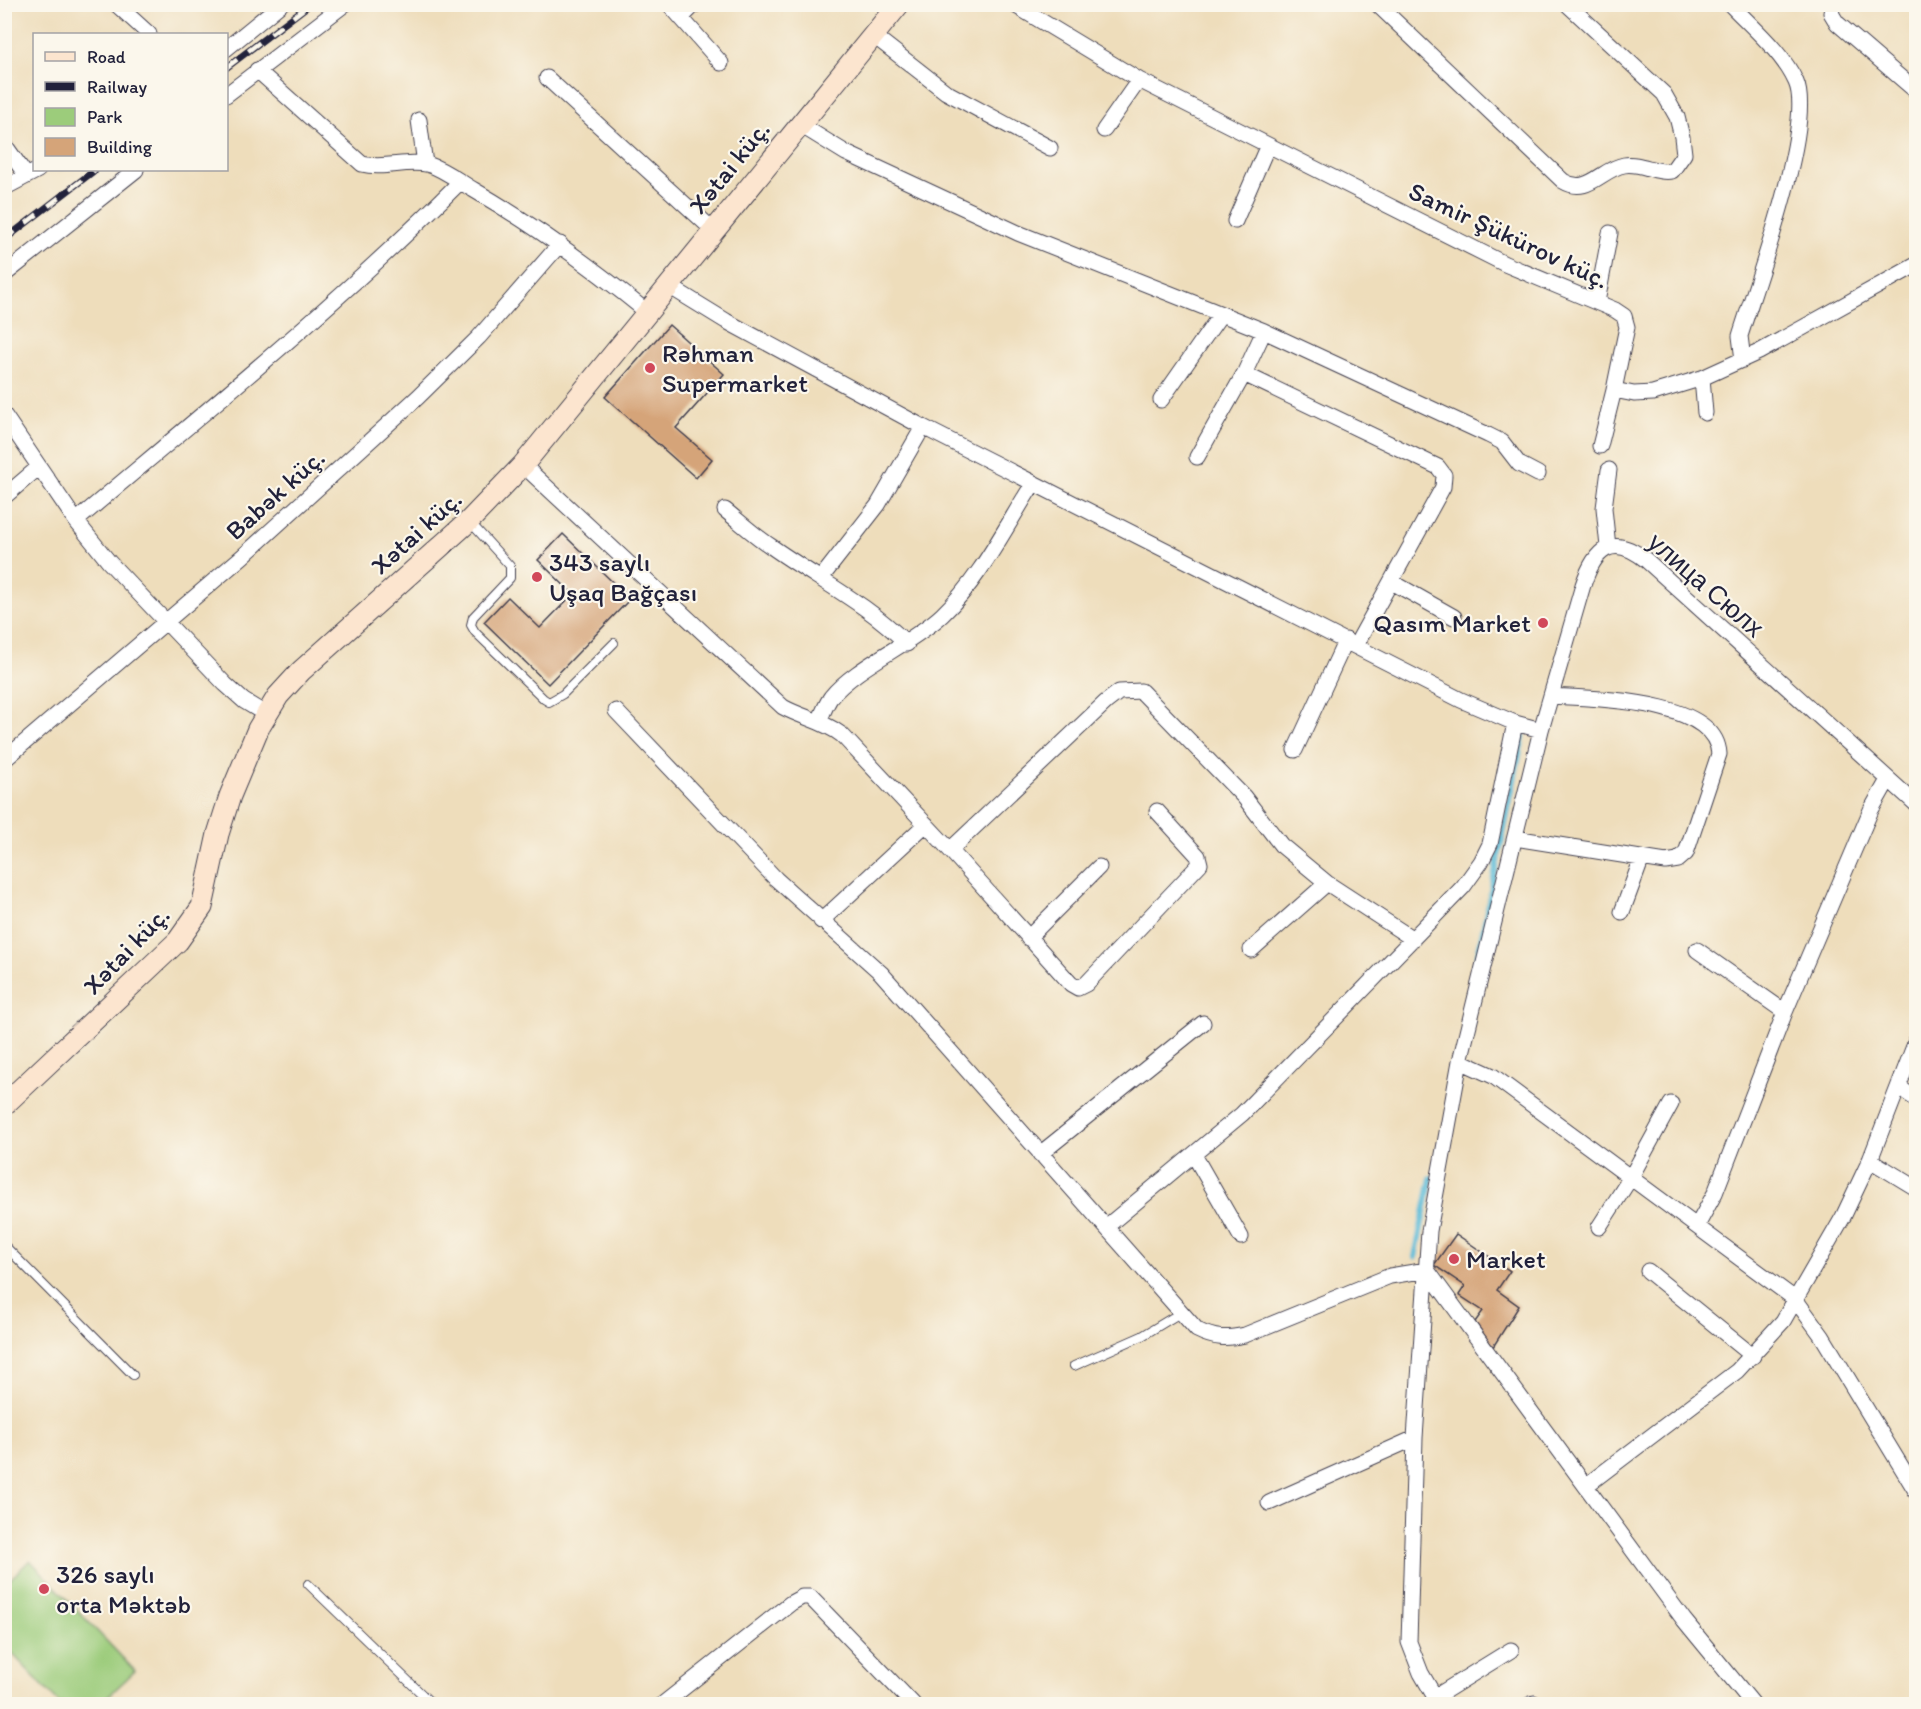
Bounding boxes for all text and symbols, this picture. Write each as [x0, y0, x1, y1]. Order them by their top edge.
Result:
legend [33, 33, 228, 171]
text: Road [87, 46, 126, 68]
text: Railway [87, 76, 148, 98]
text: Park [87, 106, 122, 128]
street label: Xətai küç. [681, 114, 777, 220]
text: Building [87, 136, 153, 158]
street label: Samir Şükürov küç. [1404, 175, 1614, 295]
place label: Rəhman Supermarket [662, 337, 808, 399]
marker: Rəhman Supermarket [643, 361, 657, 375]
street label: Babək küç. [219, 441, 331, 547]
street label: Xətai küç. [364, 483, 468, 581]
street label: улица Сюлх [1641, 526, 1771, 644]
place label: 343 saylı Uşaq Bağçası [549, 546, 697, 608]
marker: 343 saylı Uşaq Bağçası [530, 570, 544, 584]
place label: Qasım Market [1373, 607, 1531, 639]
marker: Qasım Market [1536, 616, 1550, 630]
street label: Xətai küç. [76, 899, 176, 1001]
place label: Market [1466, 1243, 1546, 1275]
marker: Market [1447, 1252, 1461, 1266]
place label: 326 saylı orta Məktəb [56, 1558, 191, 1620]
marker: 326 saylı orta Məktəb [37, 1582, 51, 1596]

